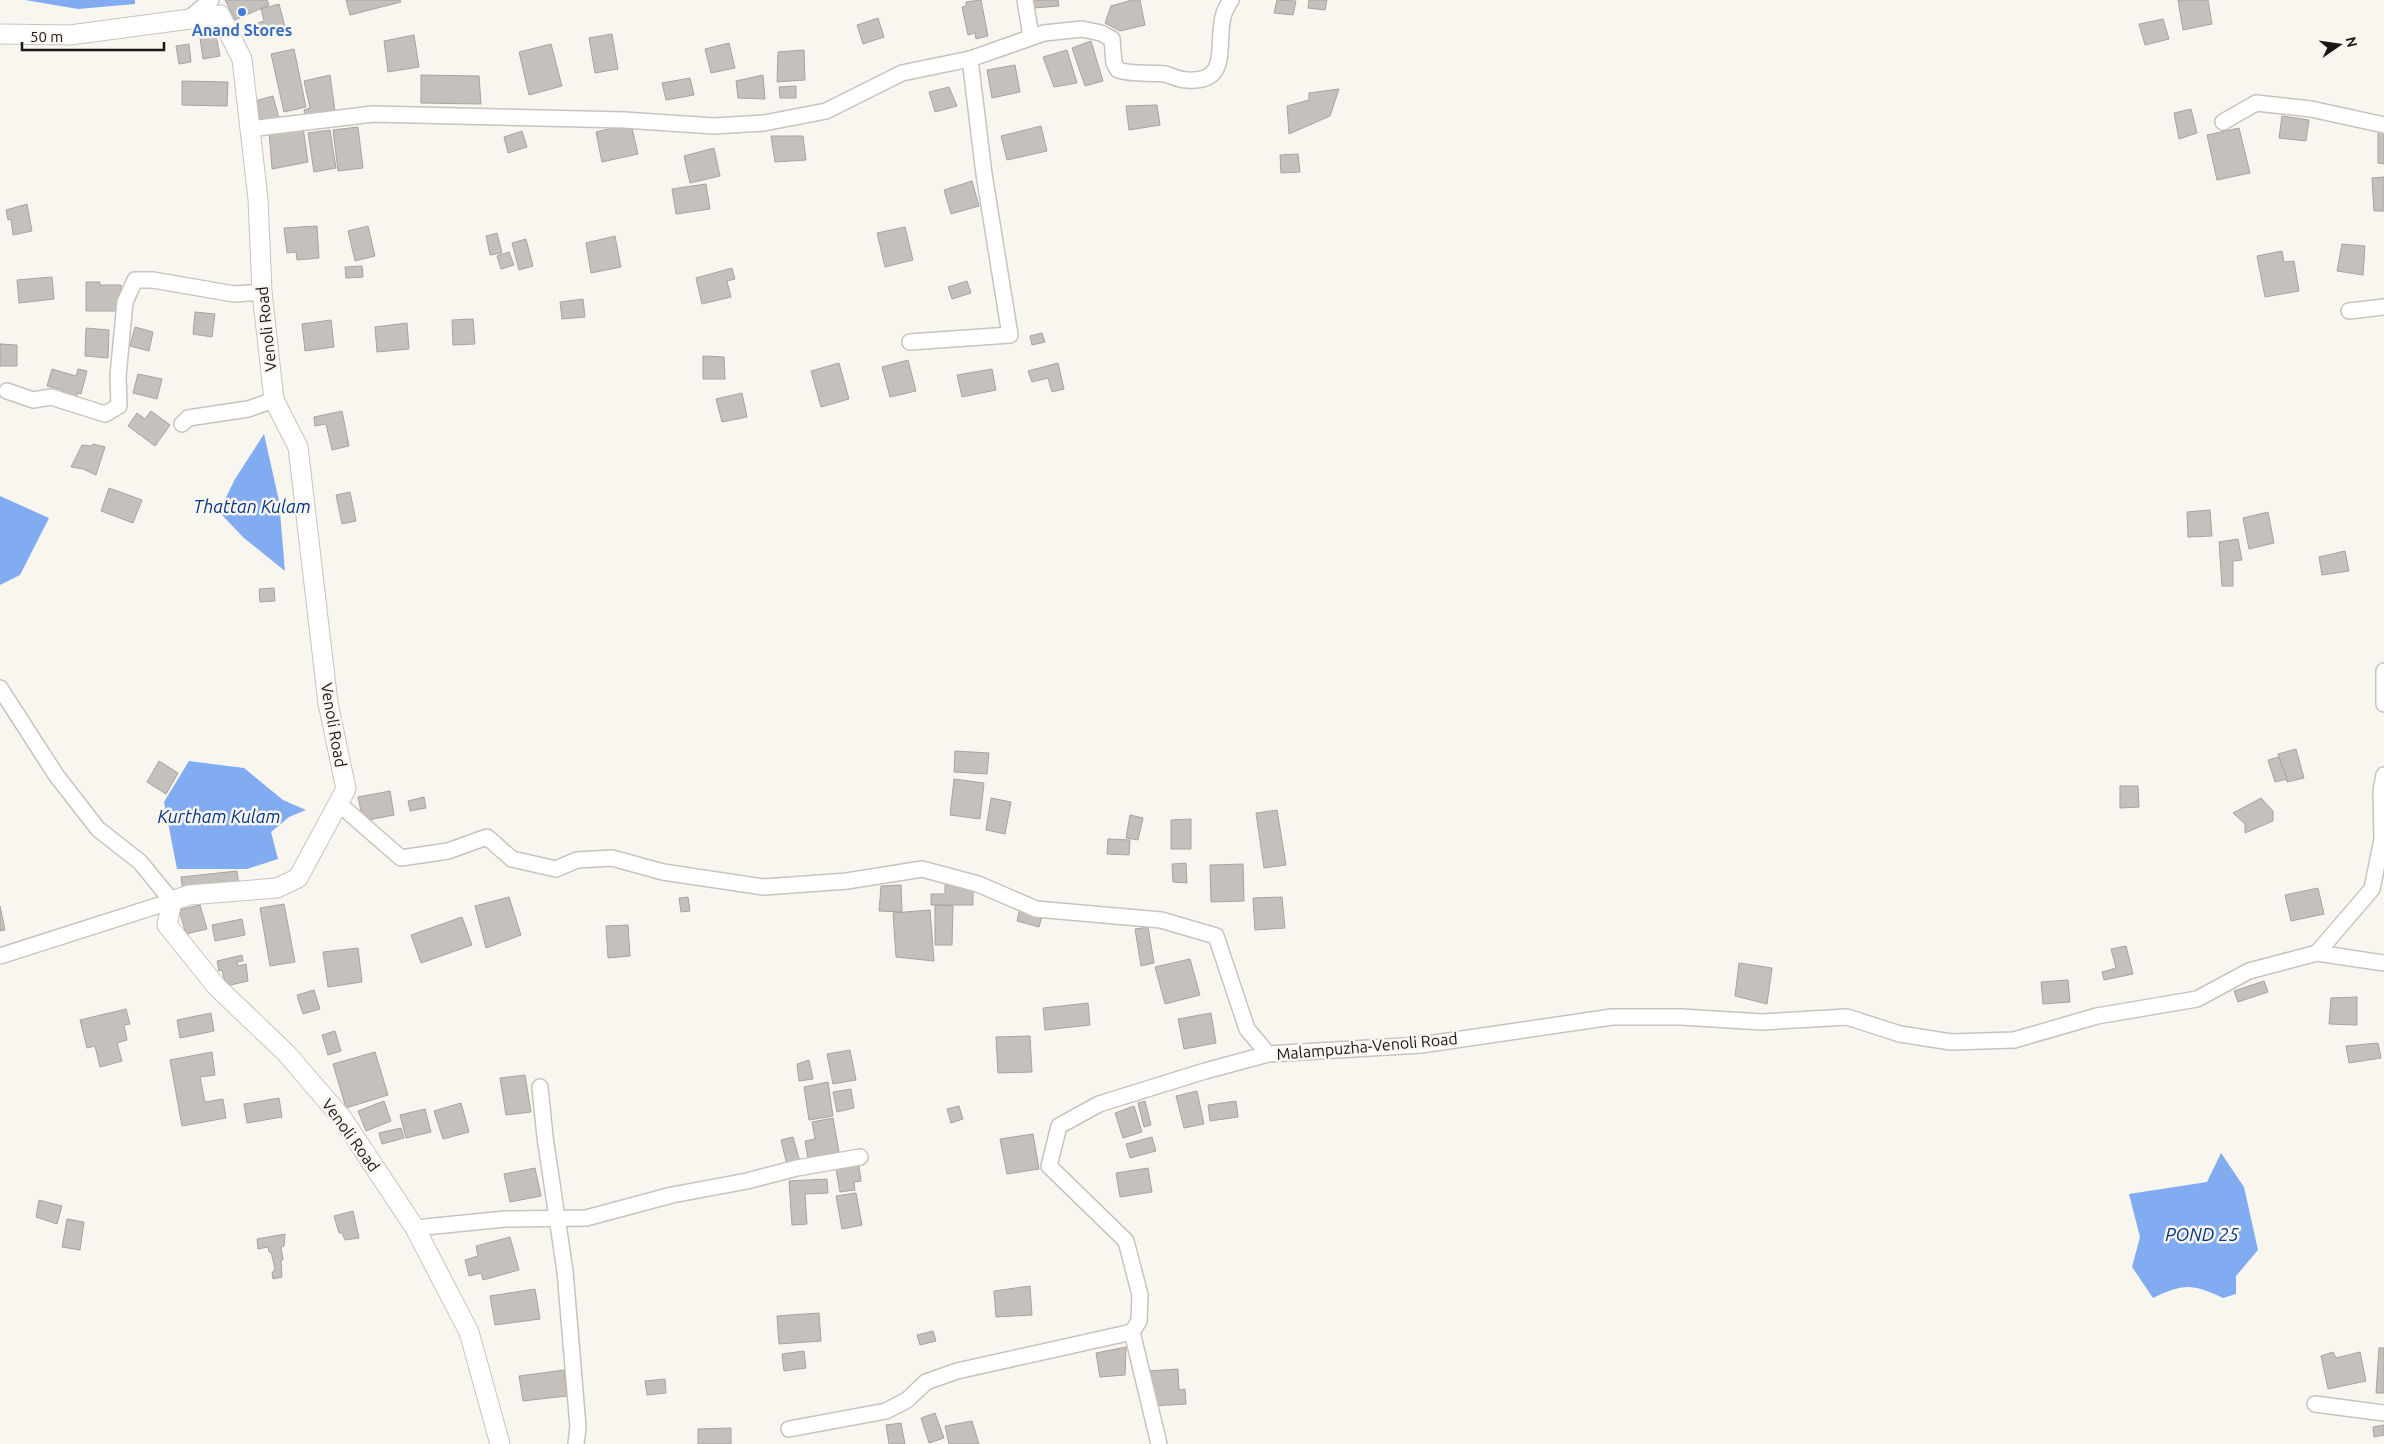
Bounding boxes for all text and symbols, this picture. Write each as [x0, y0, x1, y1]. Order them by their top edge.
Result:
marker: Anand Stores [236, 6, 248, 18]
scale bar [22, 20, 165, 52]
north arrow [2314, 20, 2364, 70]
place label: Anand Stores [192, 21, 292, 39]
text: 50 m [30, 28, 63, 45]
text: N [2343, 35, 2361, 49]
street label: Venoli Road [253, 286, 279, 372]
water label: Thattan Kulam [193, 496, 311, 516]
street label: Venoli Road [318, 681, 350, 769]
water label: Kurtham Kulam [158, 806, 280, 826]
street label: Malampuzha-Venoli Road [1276, 1029, 1458, 1063]
street label: Venoli Road [319, 1095, 383, 1175]
water label: POND 25 [2165, 1224, 2240, 1244]

